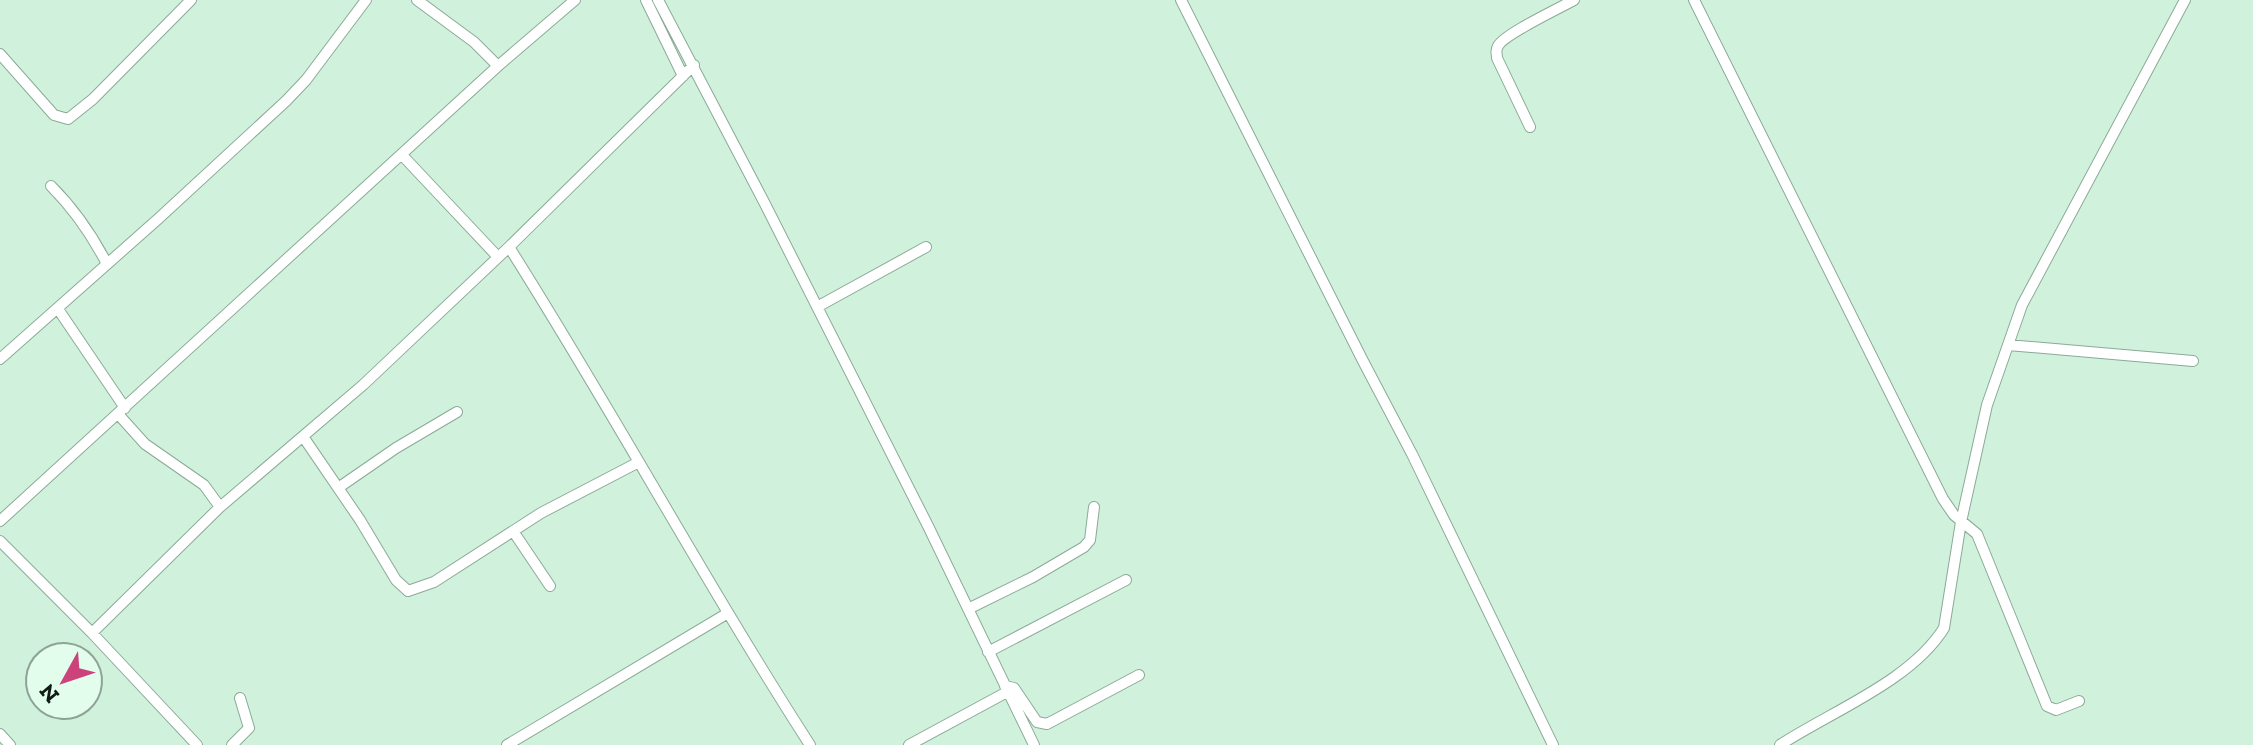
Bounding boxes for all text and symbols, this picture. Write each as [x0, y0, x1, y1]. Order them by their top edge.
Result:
north arrow [24, 641, 104, 721]
text: N [33, 678, 65, 709]

